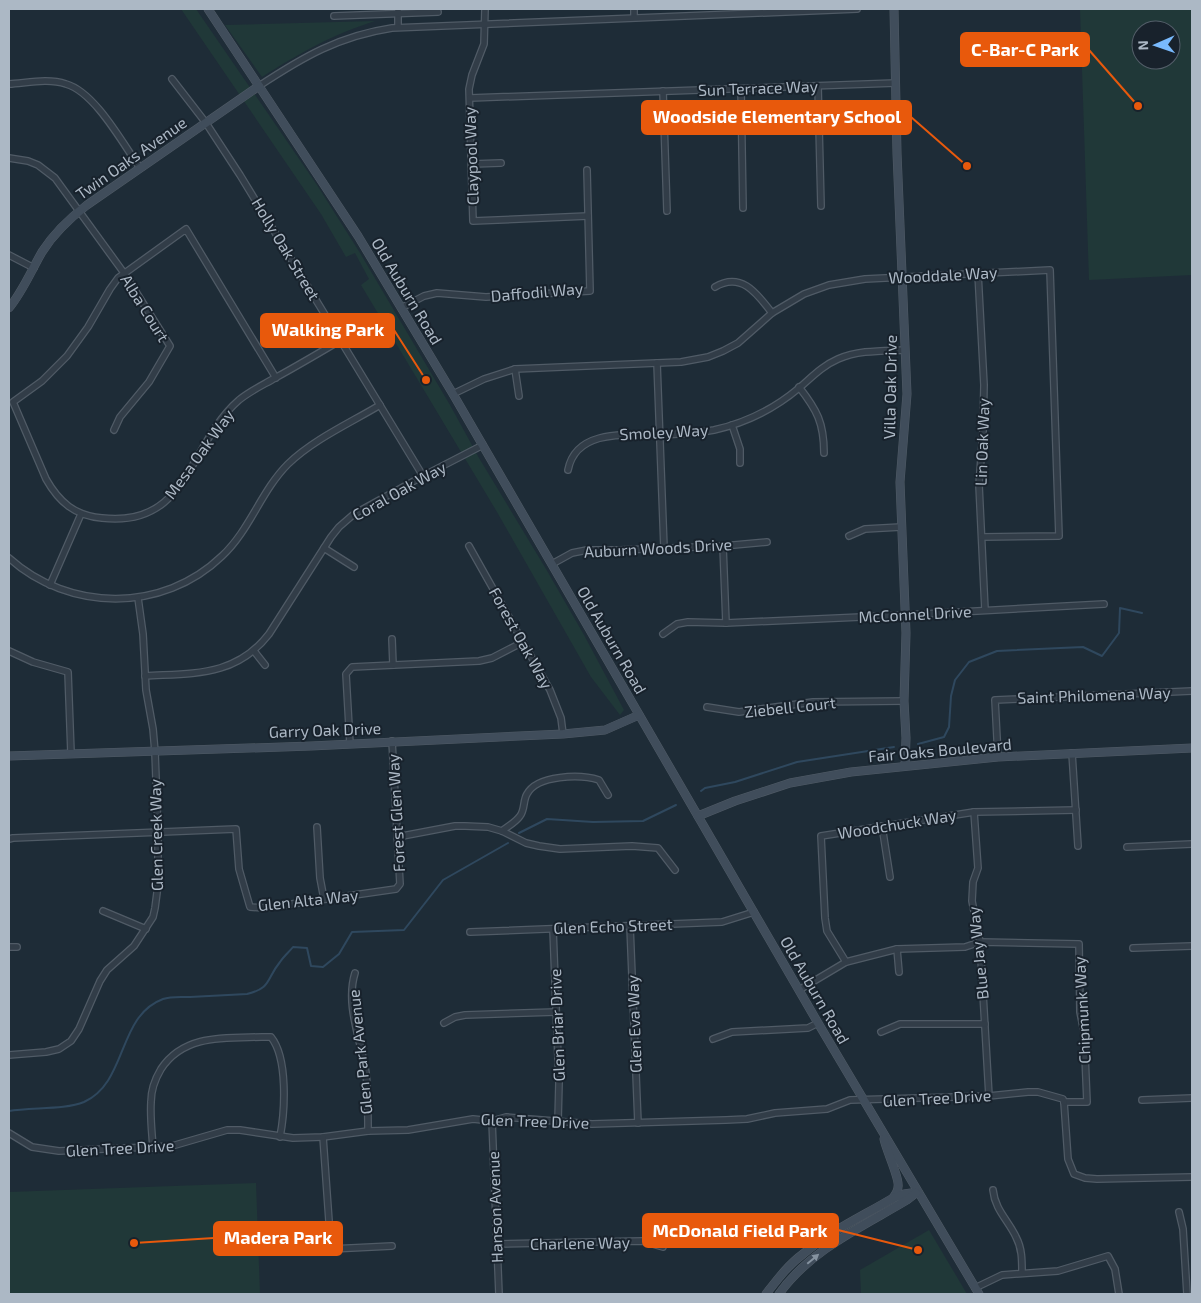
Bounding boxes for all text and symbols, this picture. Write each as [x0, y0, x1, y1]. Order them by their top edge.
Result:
north arrow [1131, 20, 1181, 70]
callout: C-Bar-C Park [961, 33, 1089, 66]
text: C-Bar-C Park [971, 38, 1079, 60]
text: N [1134, 40, 1151, 51]
street label: Sun Terrace Way [698, 76, 819, 99]
callout: Woodside Elementary School [642, 101, 911, 134]
text: Woodside Elementary School [653, 105, 901, 127]
street label: Claypool Way [459, 106, 482, 206]
street label: Twin Oaks Avenue [72, 112, 190, 203]
street label: Holly Oak Street [248, 194, 324, 303]
street label: Old Auburn Road [368, 234, 447, 348]
street label: Wooddale Way [888, 262, 998, 287]
street label: Alba Court [117, 270, 174, 345]
street label: Daffodil Way [490, 278, 585, 305]
callout: Walking Park [261, 314, 394, 347]
text: Walking Park [272, 318, 384, 340]
street label: Villa Oak Drive [879, 335, 900, 439]
street label: Lin Oak Way [970, 397, 993, 486]
street label: Mesa Oak Way [160, 405, 238, 502]
street label: Smoley Way [619, 420, 709, 443]
street label: Coral Oak Way [349, 457, 449, 524]
street label: Auburn Woods Drive [583, 534, 733, 561]
street label: Old Auburn Road [574, 583, 651, 697]
street label: Forest Oak Way [486, 584, 557, 692]
street label: McConnel Drive [858, 601, 972, 626]
street label: Saint Philomena Way [1017, 682, 1172, 707]
street label: Ziebell Court [743, 692, 837, 721]
street label: Garry Oak Drive [269, 718, 381, 741]
street label: Fair Oaks Boulevard [867, 734, 1013, 765]
street label: Forest Glen Way [383, 753, 408, 873]
street label: Glen Creek Way [145, 778, 166, 891]
street label: Woodchuck Way [836, 805, 958, 842]
street label: Glen Alta Way [257, 885, 360, 914]
street label: Blue Jay Way [963, 905, 992, 1001]
street label: Glen Echo Street [553, 914, 673, 937]
street label: Old Auburn Road [777, 933, 854, 1047]
street label: Chipmunk Way [1069, 955, 1094, 1064]
street label: Glen Briar Drive [545, 968, 568, 1082]
street label: Glen Eva Way [622, 974, 645, 1073]
street label: Glen Park Avenue [343, 989, 376, 1116]
street label: Glen Tree Drive [882, 1085, 992, 1110]
street label: Glen Tree Drive [480, 1109, 590, 1132]
street label: Glen Tree Drive [65, 1135, 175, 1160]
street label: Hanson Avenue [483, 1151, 506, 1263]
callout: McDonald Field Park [643, 1214, 838, 1247]
text: McDonald Field Park [653, 1219, 827, 1241]
callout: Madera Park [214, 1222, 342, 1255]
text: Madera Park [224, 1226, 332, 1248]
street label: Charlene Way [530, 1232, 631, 1253]
one-way arrow [806, 1253, 819, 1264]

